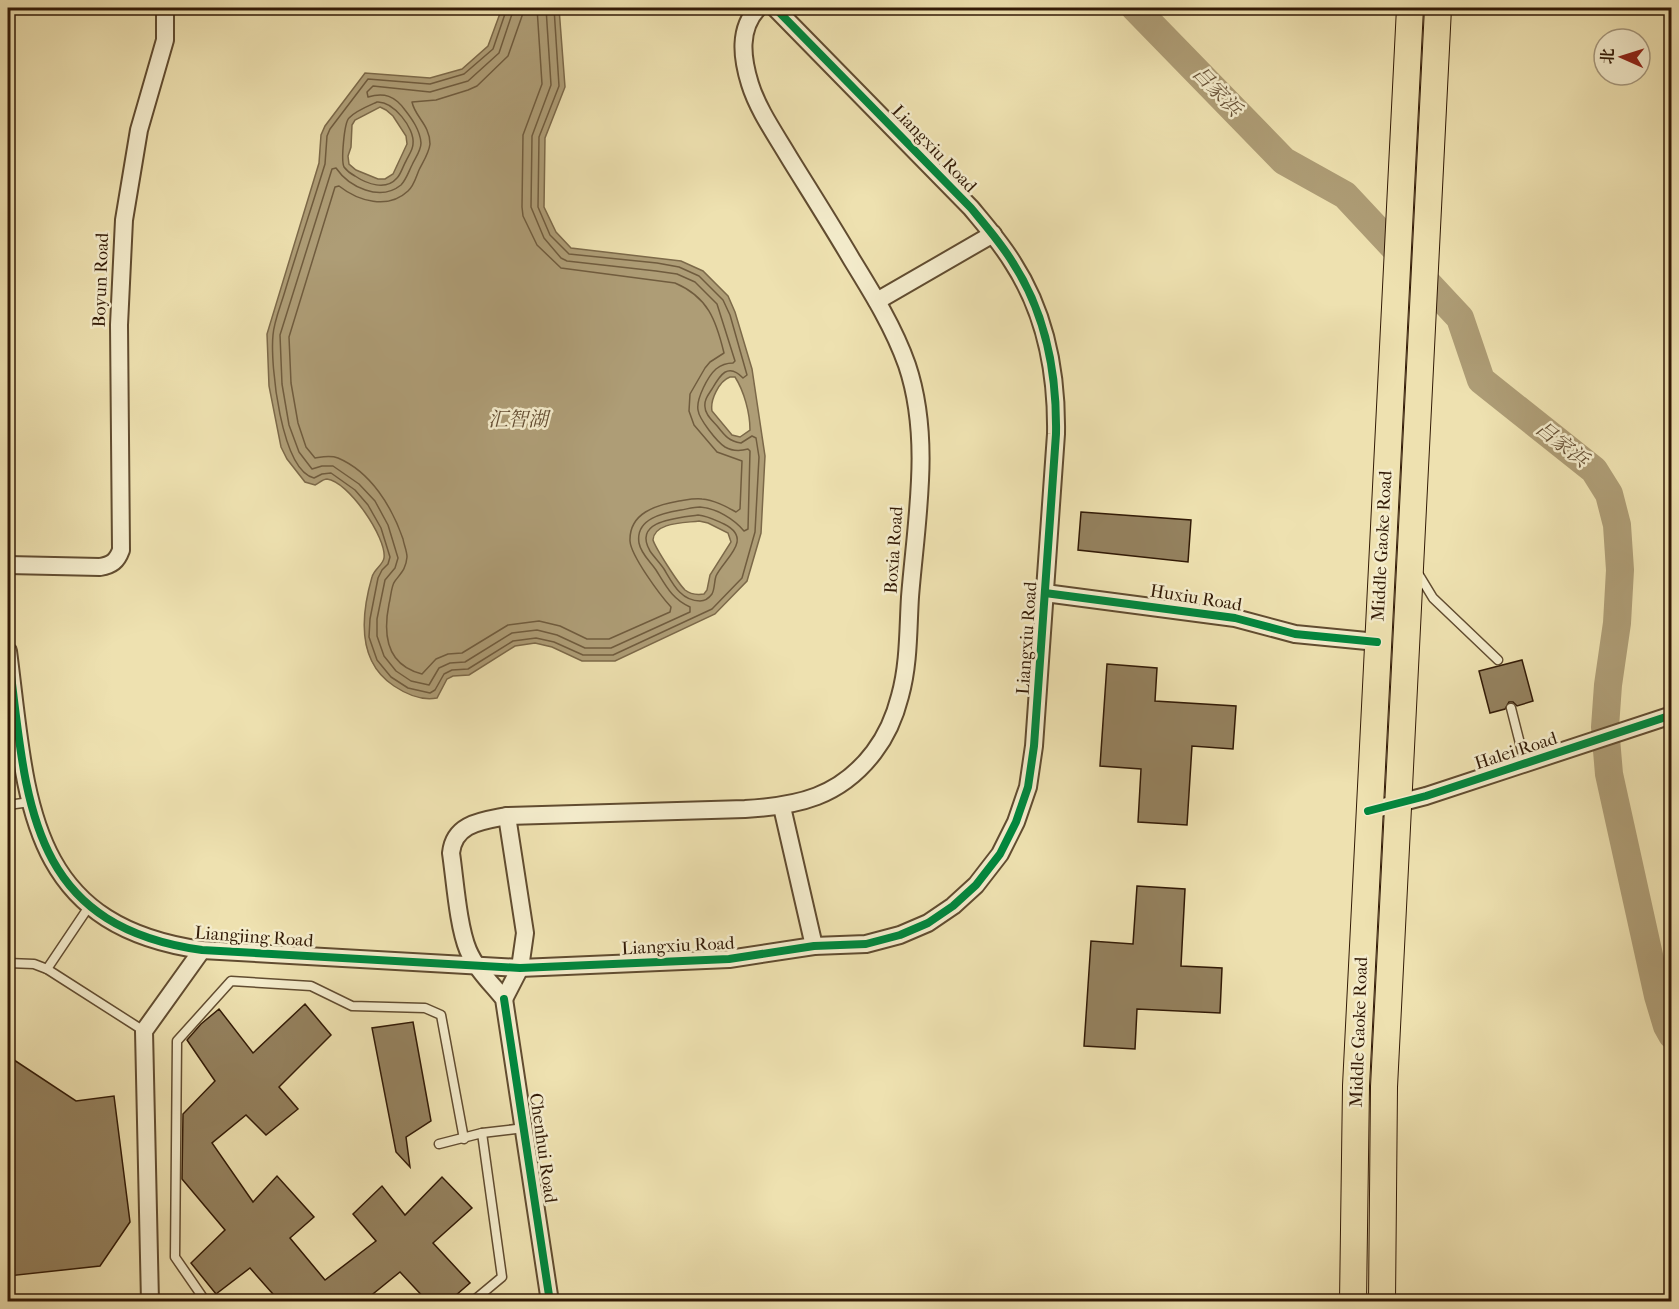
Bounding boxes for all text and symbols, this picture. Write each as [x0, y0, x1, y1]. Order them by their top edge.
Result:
north arrow [1592, 27, 1652, 87]
text: 北 [1598, 48, 1617, 65]
water label: 吕家浜 [1188, 61, 1248, 122]
street label: Liangxiu Road [887, 101, 981, 197]
street label: Boyun Road [89, 232, 113, 328]
water label: 汇智湖 [488, 408, 551, 431]
water label: 吕家浜 [1531, 416, 1594, 473]
street label: Middle Gaoke Road [1368, 470, 1396, 622]
street label: Boxia Road [880, 505, 908, 594]
street label: Huxiu Road [1148, 580, 1244, 616]
street label: Liangxiu Road [1013, 581, 1041, 695]
street label: Halei Road [1472, 728, 1560, 774]
street label: Liangjing Road [194, 922, 314, 952]
street label: Liangxiu Road [621, 933, 735, 959]
street label: Middle Gaoke Road [1346, 956, 1372, 1108]
street label: Chenhui Road [525, 1092, 561, 1205]

